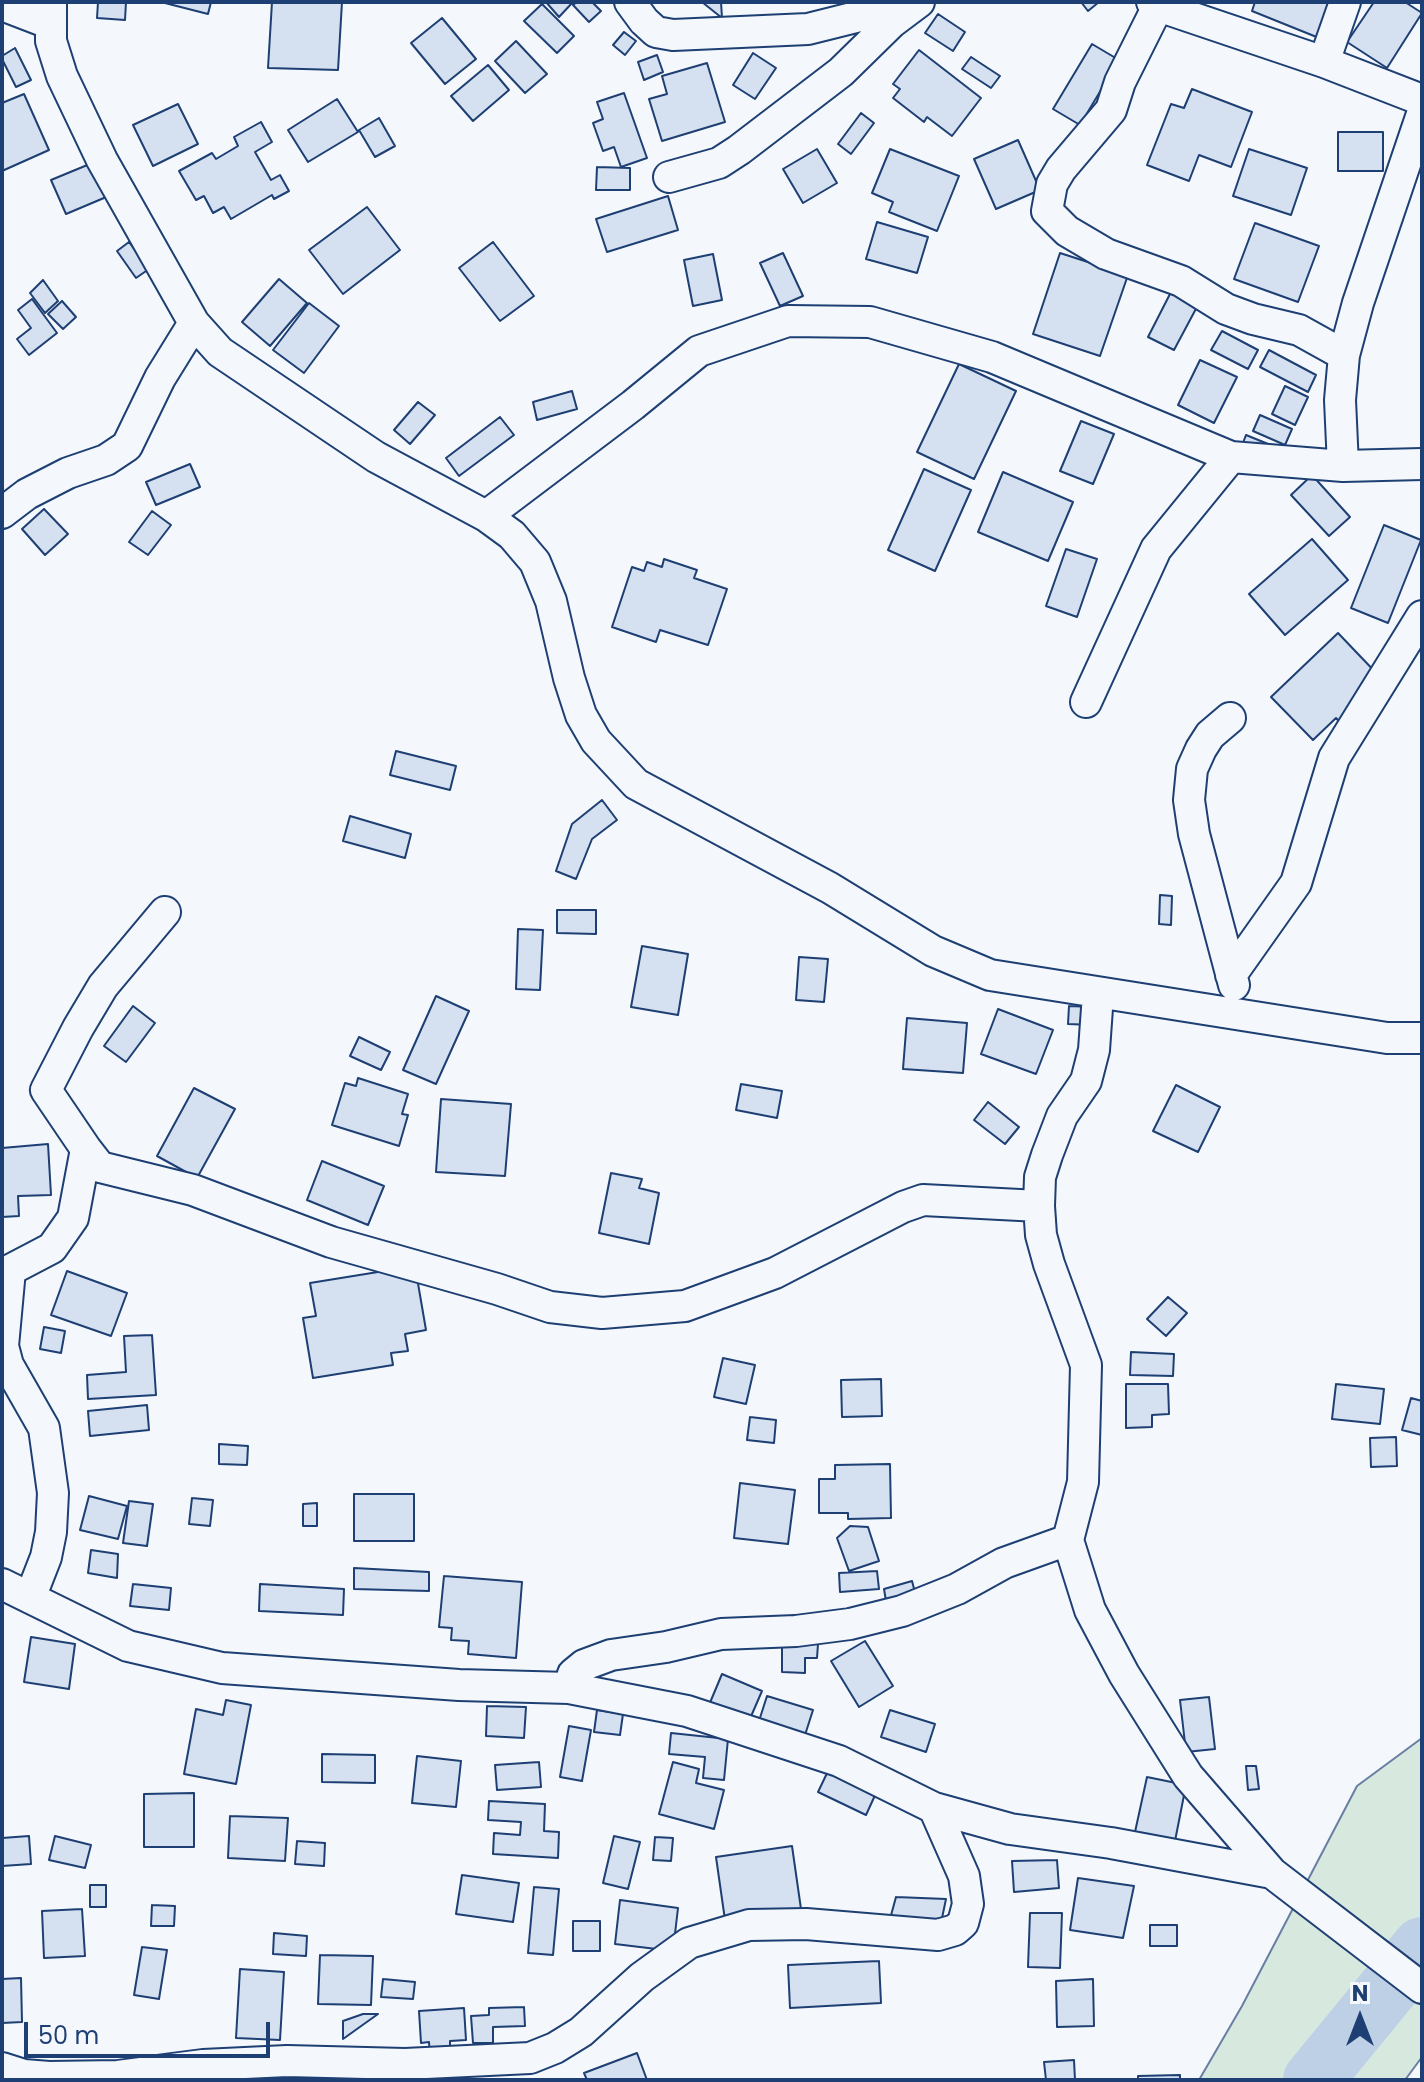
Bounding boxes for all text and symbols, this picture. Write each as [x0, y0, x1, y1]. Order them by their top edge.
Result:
north arrow [1320, 1978, 1400, 2058]
text: N [1352, 1978, 1368, 2009]
scale bar [28, 2006, 274, 2056]
text: 50 m [38, 2019, 99, 2052]

